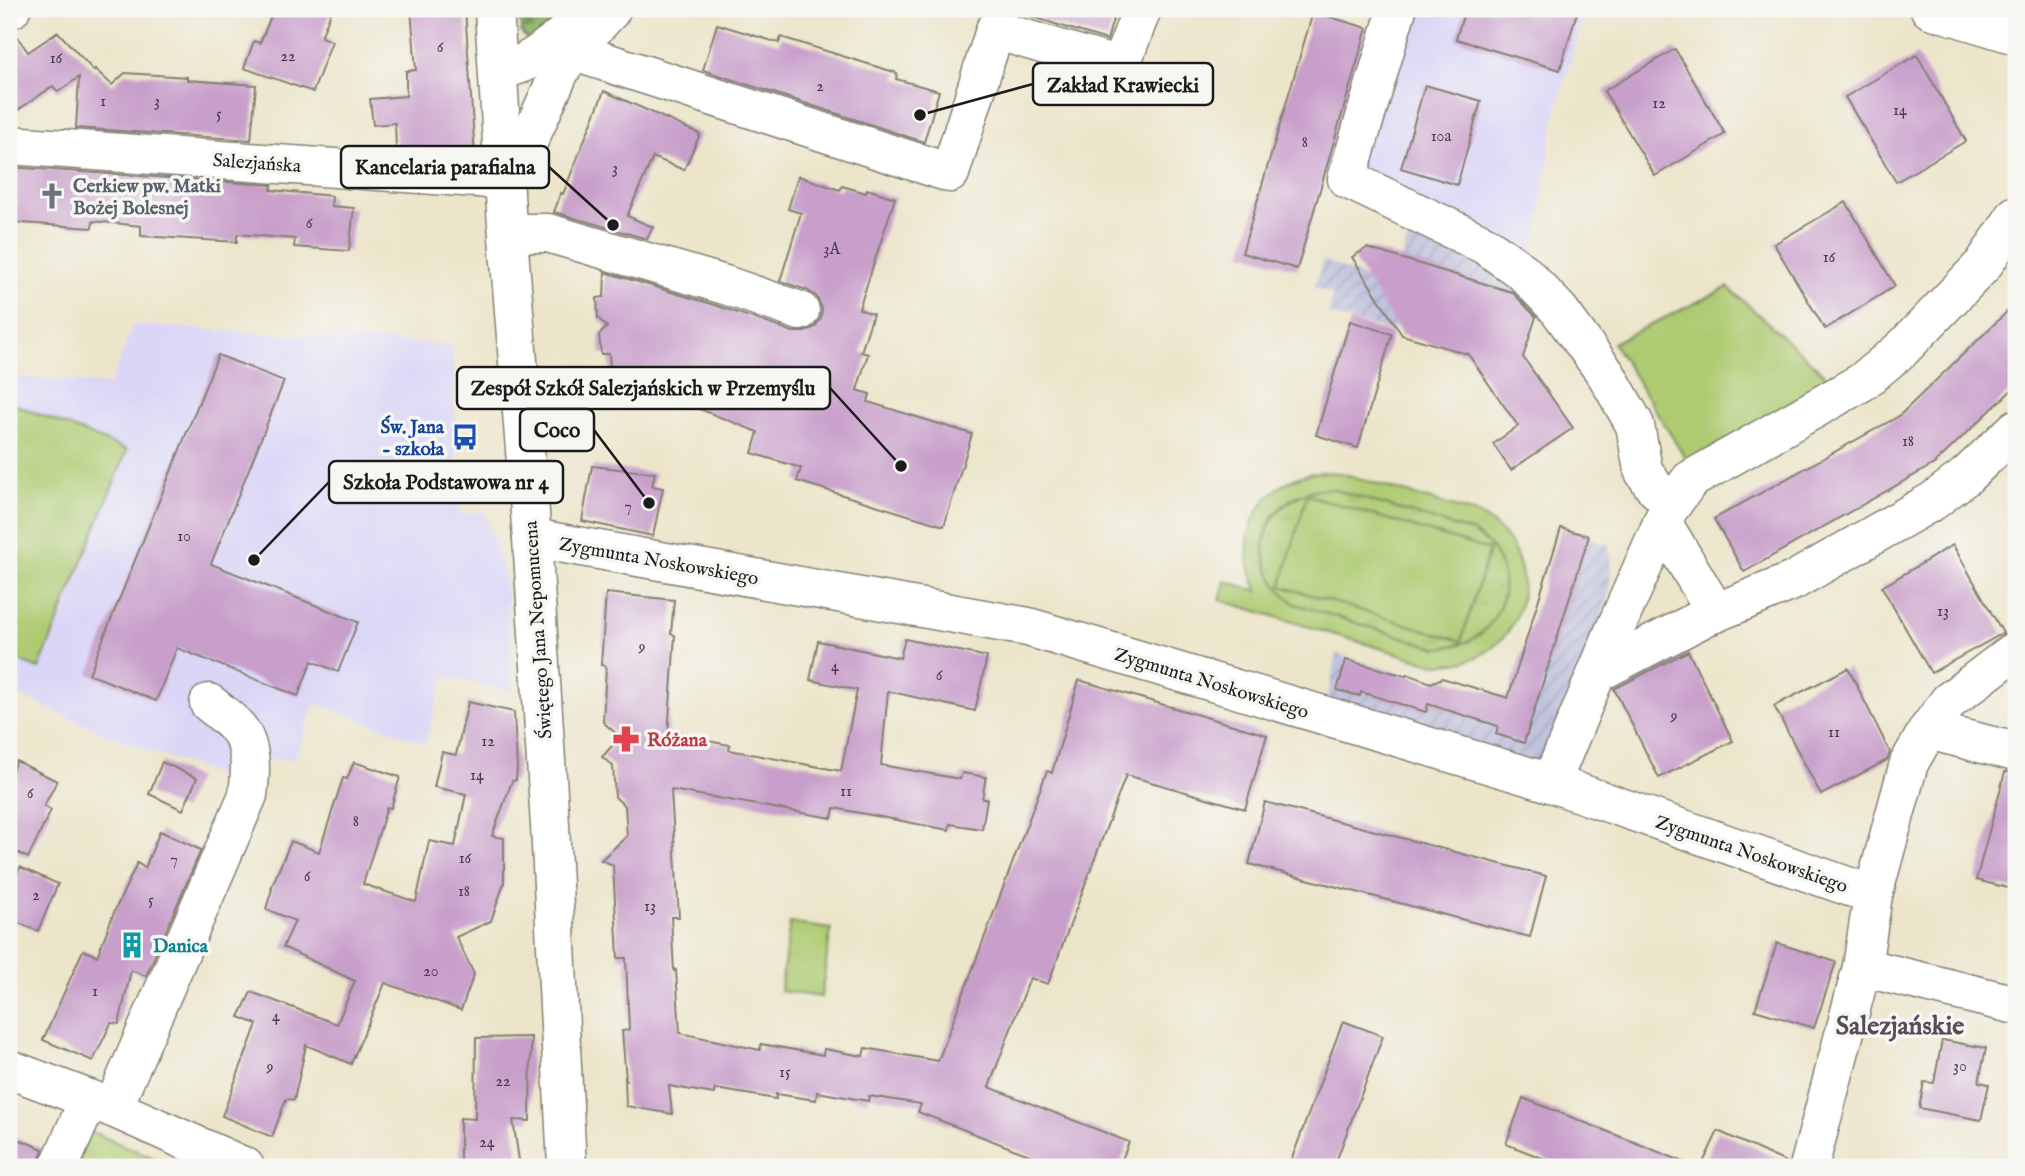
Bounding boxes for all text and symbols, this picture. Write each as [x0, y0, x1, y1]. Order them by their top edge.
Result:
house number: 6 [437, 38, 444, 58]
house number: 22 [280, 47, 296, 67]
house number: 16 [50, 49, 63, 69]
callout: Zakład Krawiecki [1033, 63, 1213, 105]
text: Zakład Krawiecki [1047, 73, 1199, 100]
house number: 2 [816, 77, 824, 97]
house number: 1 [100, 92, 106, 112]
house number: 3 [154, 92, 160, 112]
house number: 12 [1652, 94, 1666, 114]
house number: 14 [1893, 101, 1907, 121]
house number: 5 [216, 105, 222, 125]
house number: 10a [1431, 127, 1451, 147]
house number: 8 [1302, 133, 1308, 153]
callout: Kancelaria parafialna [341, 146, 549, 188]
street label: Salezjańska [212, 149, 303, 179]
text: Kancelaria parafialna [355, 155, 536, 182]
house number: 3 [612, 159, 618, 179]
place label: Cerkiew pw. Matki Bożej Bolesnej [73, 175, 221, 221]
church icon: Cerkiew pw. Matki Bożej Bolesnej [37, 181, 67, 211]
house number: 6 [306, 214, 313, 234]
house number: 3A [824, 240, 842, 260]
house number: 16 [1823, 248, 1836, 268]
callout: Zespół Szkół Salezjańskich w Przemyślu [457, 367, 830, 409]
text: Zespół Szkół Salezjańskich w Przemyślu [471, 376, 815, 403]
callout: Coco [520, 409, 594, 451]
place label: Św. Jana - szkoła [381, 415, 445, 462]
text: Coco [534, 418, 581, 445]
bus stop icon: Św. Jana - szkoła [450, 422, 480, 452]
house number: 18 [1902, 432, 1914, 452]
callout: Szkoła Podstawowa nr 4 [329, 461, 563, 503]
text: Szkoła Podstawowa nr 4 [343, 470, 550, 497]
house number: 7 [624, 497, 632, 517]
street label: Świętego Jana Nepomucena [518, 519, 559, 740]
house number: 10 [177, 527, 191, 547]
street label: Zygmunta Noskowskiego [557, 533, 760, 591]
house number: 13 [1937, 602, 1949, 622]
house number: 9 [638, 638, 646, 658]
street label: Zygmunta Noskowskiego [1111, 643, 1312, 725]
house number: 4 [831, 657, 839, 677]
house number: 6 [936, 666, 943, 686]
house number: 9 [1670, 707, 1678, 727]
house number: 11 [1828, 723, 1840, 743]
pharmacy icon: Różana [611, 724, 641, 754]
place label: Różana [647, 729, 708, 753]
house number: 12 [481, 732, 495, 752]
house number: 14 [470, 766, 484, 786]
house number: 11 [840, 782, 852, 802]
house number: 6 [27, 784, 34, 804]
street label: Zygmunta Noskowskiego [1652, 811, 1851, 899]
house number: 8 [353, 812, 359, 832]
house number: 16 [459, 849, 472, 869]
house number: 7 [170, 850, 178, 870]
house number: 6 [304, 867, 311, 887]
house number: 18 [458, 882, 470, 902]
house number: 2 [32, 886, 40, 906]
house number: 5 [148, 891, 154, 911]
house number: 13 [644, 897, 656, 917]
building icon: Danica [117, 930, 147, 960]
place label: Danica [153, 935, 209, 959]
house number: 20 [423, 962, 439, 982]
house number: 1 [92, 982, 98, 1002]
house number: 4 [272, 1007, 280, 1027]
district label: Salezjańskie [1836, 1010, 1964, 1043]
house number: 30 [1953, 1057, 1967, 1077]
house number: 9 [266, 1058, 274, 1078]
house number: 15 [779, 1063, 791, 1083]
house number: 22 [495, 1072, 511, 1092]
house number: 24 [479, 1133, 495, 1153]

